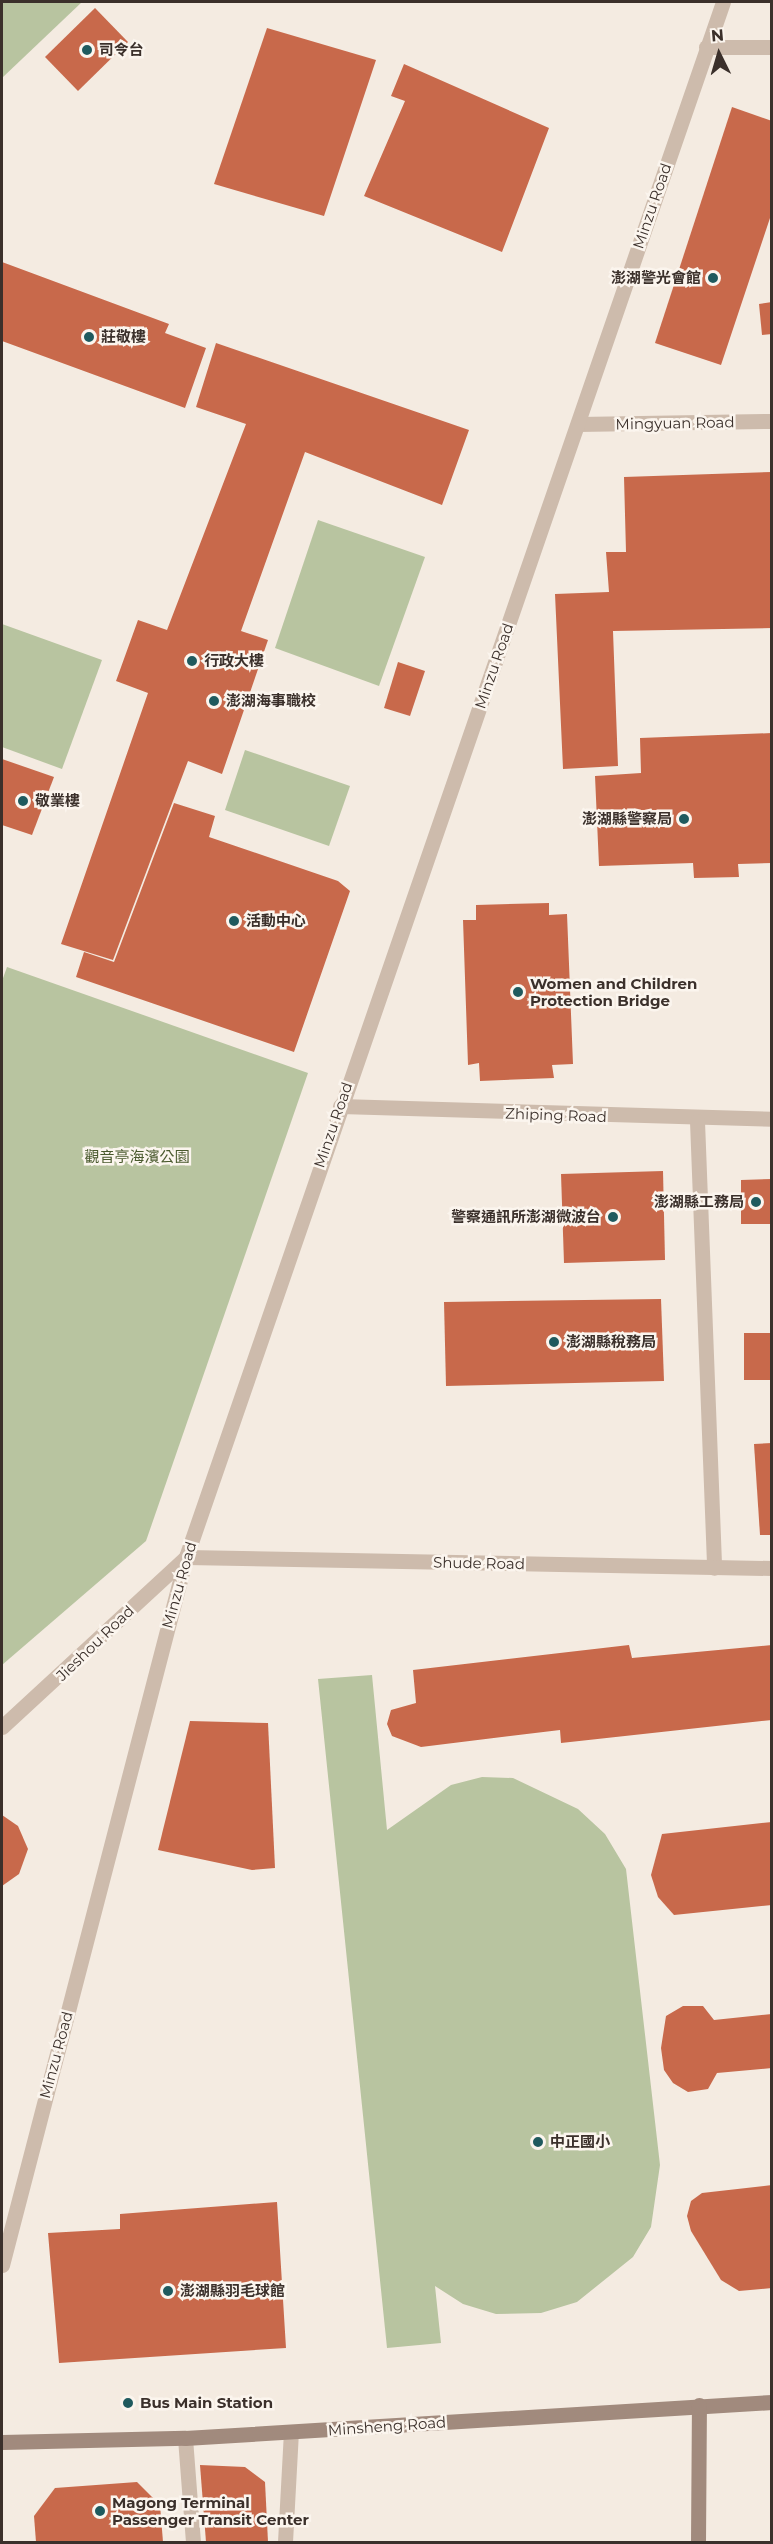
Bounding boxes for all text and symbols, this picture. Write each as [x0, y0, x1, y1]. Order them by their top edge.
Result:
north arrow [689, 24, 749, 84]
text: N [710, 26, 725, 46]
place label: 司令台 [99, 41, 144, 59]
marker: 司令台 [80, 43, 94, 57]
street label: Minzu Road [629, 161, 675, 251]
place label: 澎湖警光會館 [611, 269, 701, 287]
marker: 澎湖警光會館 [706, 271, 720, 285]
place label: 莊敬樓 [101, 328, 146, 346]
marker: 莊敬樓 [82, 330, 96, 344]
street label: Mingyuan Road [615, 413, 735, 433]
street label: Minzu Road [471, 621, 517, 711]
place label: 行政大樓 [204, 652, 264, 670]
marker: 行政大樓 [185, 654, 199, 668]
place label: 澎湖海事職校 [226, 692, 316, 710]
marker: 澎湖海事職校 [207, 694, 221, 708]
place label: 敬業樓 [35, 792, 80, 810]
marker: 敬業樓 [16, 794, 30, 808]
place label: 澎湖縣警察局 [582, 810, 672, 828]
marker: 澎湖縣警察局 [677, 812, 691, 826]
place label: 活動中心 [246, 912, 306, 930]
marker: 活動中心 [227, 914, 241, 928]
place label: Women and Children Protection Bridge [530, 974, 697, 1009]
marker: Women and Children Protection Bridge [511, 985, 525, 999]
street label: Minzu Road [310, 1080, 356, 1170]
street label: Zhiping Road [505, 1104, 607, 1126]
park label: 觀音亭海濱公園 [85, 1148, 189, 1166]
place label: 澎湖縣工務局 [654, 1193, 744, 1211]
marker: 澎湖縣工務局 [749, 1195, 763, 1209]
place label: 警察通訊所澎湖微波台 [451, 1208, 601, 1226]
marker: 警察通訊所澎湖微波台 [606, 1210, 620, 1224]
place label: 澎湖縣稅務局 [566, 1333, 656, 1351]
marker: 澎湖縣稅務局 [547, 1335, 561, 1349]
street label: Minzu Road [158, 1540, 200, 1630]
street label: Shude Road [433, 1553, 525, 1573]
street label: Jieshou Road [53, 1602, 137, 1684]
street label: Minzu Road [36, 2009, 76, 2101]
place label: 中正國小 [550, 2133, 610, 2151]
marker: 中正國小 [531, 2135, 545, 2149]
place label: 澎湖縣羽毛球館 [180, 2282, 285, 2300]
marker: 澎湖縣羽毛球館 [161, 2284, 175, 2298]
place label: Bus Main Station [140, 2394, 273, 2412]
marker: Bus Main Station [121, 2396, 135, 2410]
street label: Minsheng Road [327, 2413, 447, 2439]
place label: Magong Terminal Passenger Transit Center [112, 2493, 309, 2528]
marker: Magong Terminal Passenger Transit Center [93, 2504, 107, 2518]

